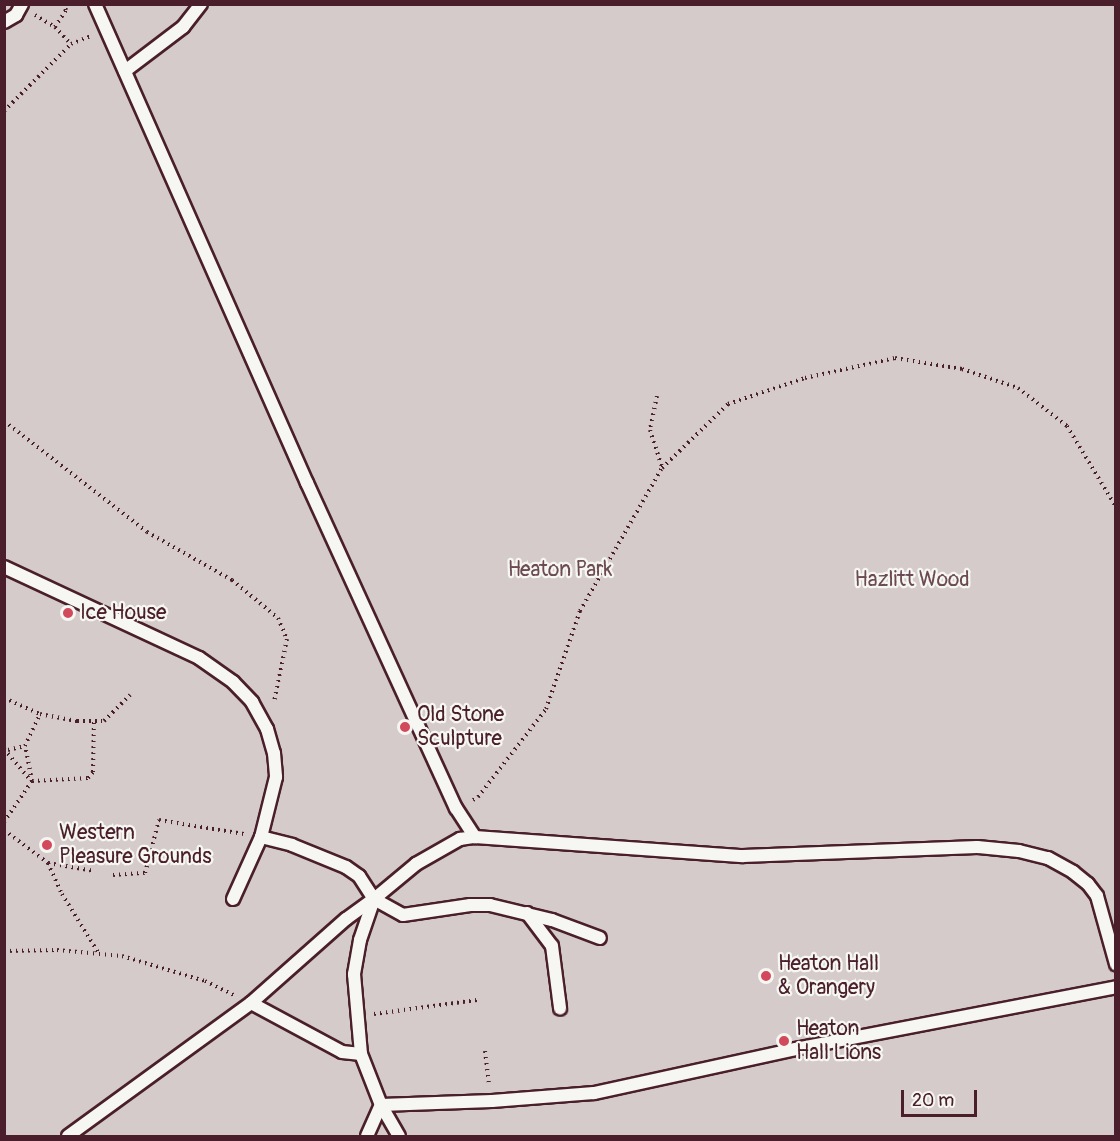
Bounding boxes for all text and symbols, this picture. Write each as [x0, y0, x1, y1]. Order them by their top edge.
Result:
park label: Heaton Park [508, 557, 612, 583]
park label: Hazlitt Wood [854, 567, 970, 593]
place label: Ice House [80, 600, 166, 626]
marker: Ice House [61, 606, 75, 620]
place label: Old Stone Sculpture [417, 702, 504, 752]
marker: Old Stone Sculpture [398, 720, 412, 734]
place label: Western Pleasure Grounds [59, 820, 212, 870]
marker: Western Pleasure Grounds [40, 838, 54, 852]
place label: Heaton Hall & Orangery [778, 951, 879, 1001]
marker: Heaton Hall & Orangery [759, 969, 773, 983]
place label: Heaton Hall Lions [796, 1016, 881, 1066]
marker: Heaton Hall Lions [777, 1034, 791, 1048]
scale bar [904, 1078, 980, 1116]
text: 20 m [912, 1089, 954, 1112]

